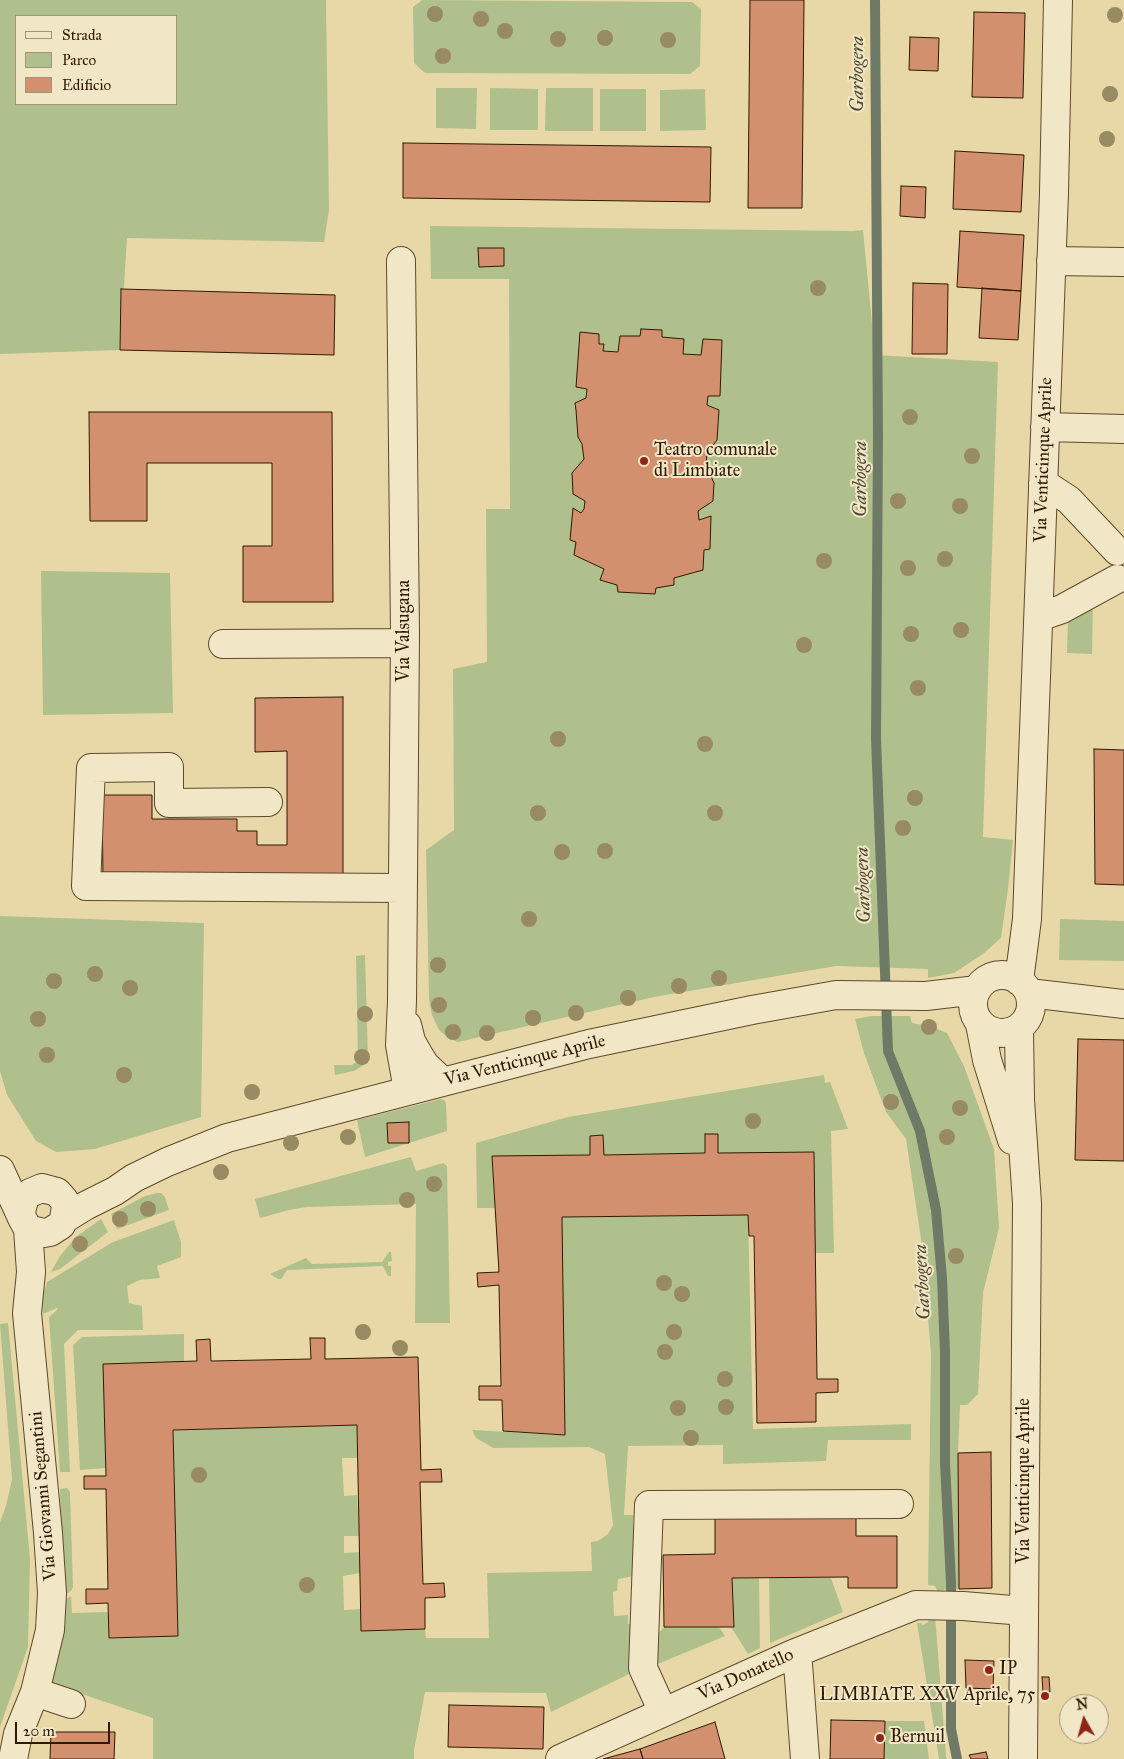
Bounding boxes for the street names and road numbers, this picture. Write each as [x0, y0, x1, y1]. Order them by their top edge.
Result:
street label: Via Venticinque Aprile [1030, 377, 1058, 543]
street label: Via Valsugana [394, 580, 416, 682]
street label: Via Venticinque Aprile [442, 1031, 608, 1091]
street label: Via Venticinque Aprile [1014, 1398, 1036, 1564]
street label: Via Giovanni Segantini [26, 1410, 62, 1582]
street label: Via Donatello [695, 1644, 797, 1706]

